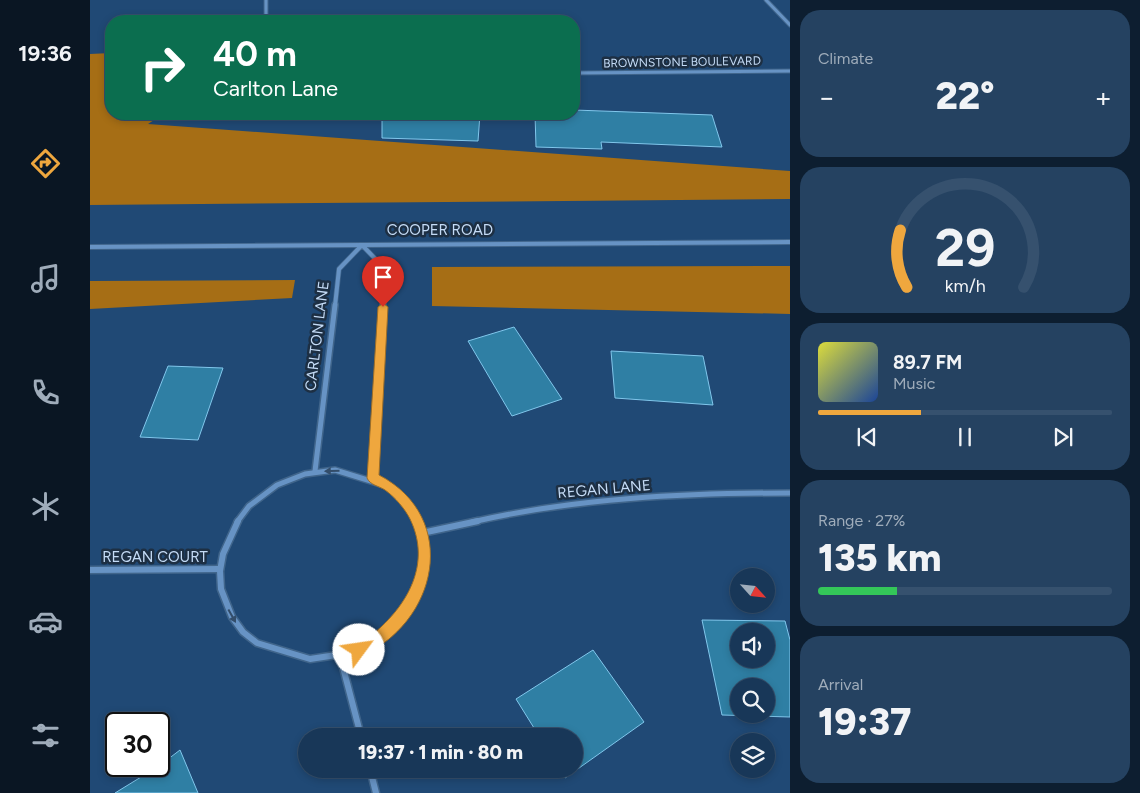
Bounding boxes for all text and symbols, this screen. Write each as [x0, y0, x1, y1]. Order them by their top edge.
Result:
text: 40 m [213, 33, 297, 75]
icon: right [130, 35, 195, 100]
text: 19:36 [18, 40, 72, 67]
text: Climate [818, 49, 873, 68]
street label: BROWNSTONE BOULEVARD [603, 54, 761, 70]
text: 22° [935, 73, 995, 119]
text: Carlton Lane [213, 75, 338, 102]
text: − [818, 80, 835, 114]
text: + [1095, 80, 1112, 114]
icon: directions [28, 146, 63, 181]
text: 29 [935, 217, 995, 279]
street label: COOPER ROAD [387, 221, 493, 239]
pin [362, 256, 404, 307]
icon: music [28, 261, 63, 296]
icon: arrive [369, 263, 397, 291]
text: km/h [945, 275, 985, 296]
street label: CARLTON LANE [301, 280, 333, 392]
text: 89.7 FM [893, 351, 962, 374]
text: Music [893, 374, 935, 393]
icon: phone [28, 375, 63, 410]
icon: previous [853, 423, 881, 451]
icon: pause [951, 423, 979, 451]
icon: next [1049, 423, 1077, 451]
one-way arrow [324, 467, 340, 475]
street label: REGAN LANE [557, 476, 651, 502]
icon: climate [28, 489, 63, 524]
text: Range · 27% [818, 511, 905, 530]
text: 135 km [818, 535, 941, 581]
street label: REGAN COURT [102, 548, 209, 566]
north arrow [730, 568, 775, 612]
map controls [730, 568, 775, 778]
icon: car [28, 604, 63, 639]
one-way arrow [228, 608, 236, 623]
position arrow [332, 623, 384, 675]
button: sound [730, 623, 775, 668]
text: Arrival [818, 675, 863, 694]
button: search [730, 678, 775, 723]
text: 19:37 [818, 699, 912, 745]
speed limit sign: 30 [105, 712, 170, 777]
icon: filters [28, 718, 63, 753]
button: layers [730, 733, 775, 778]
text: 19:37 · 1 min · 80 m [358, 741, 523, 764]

